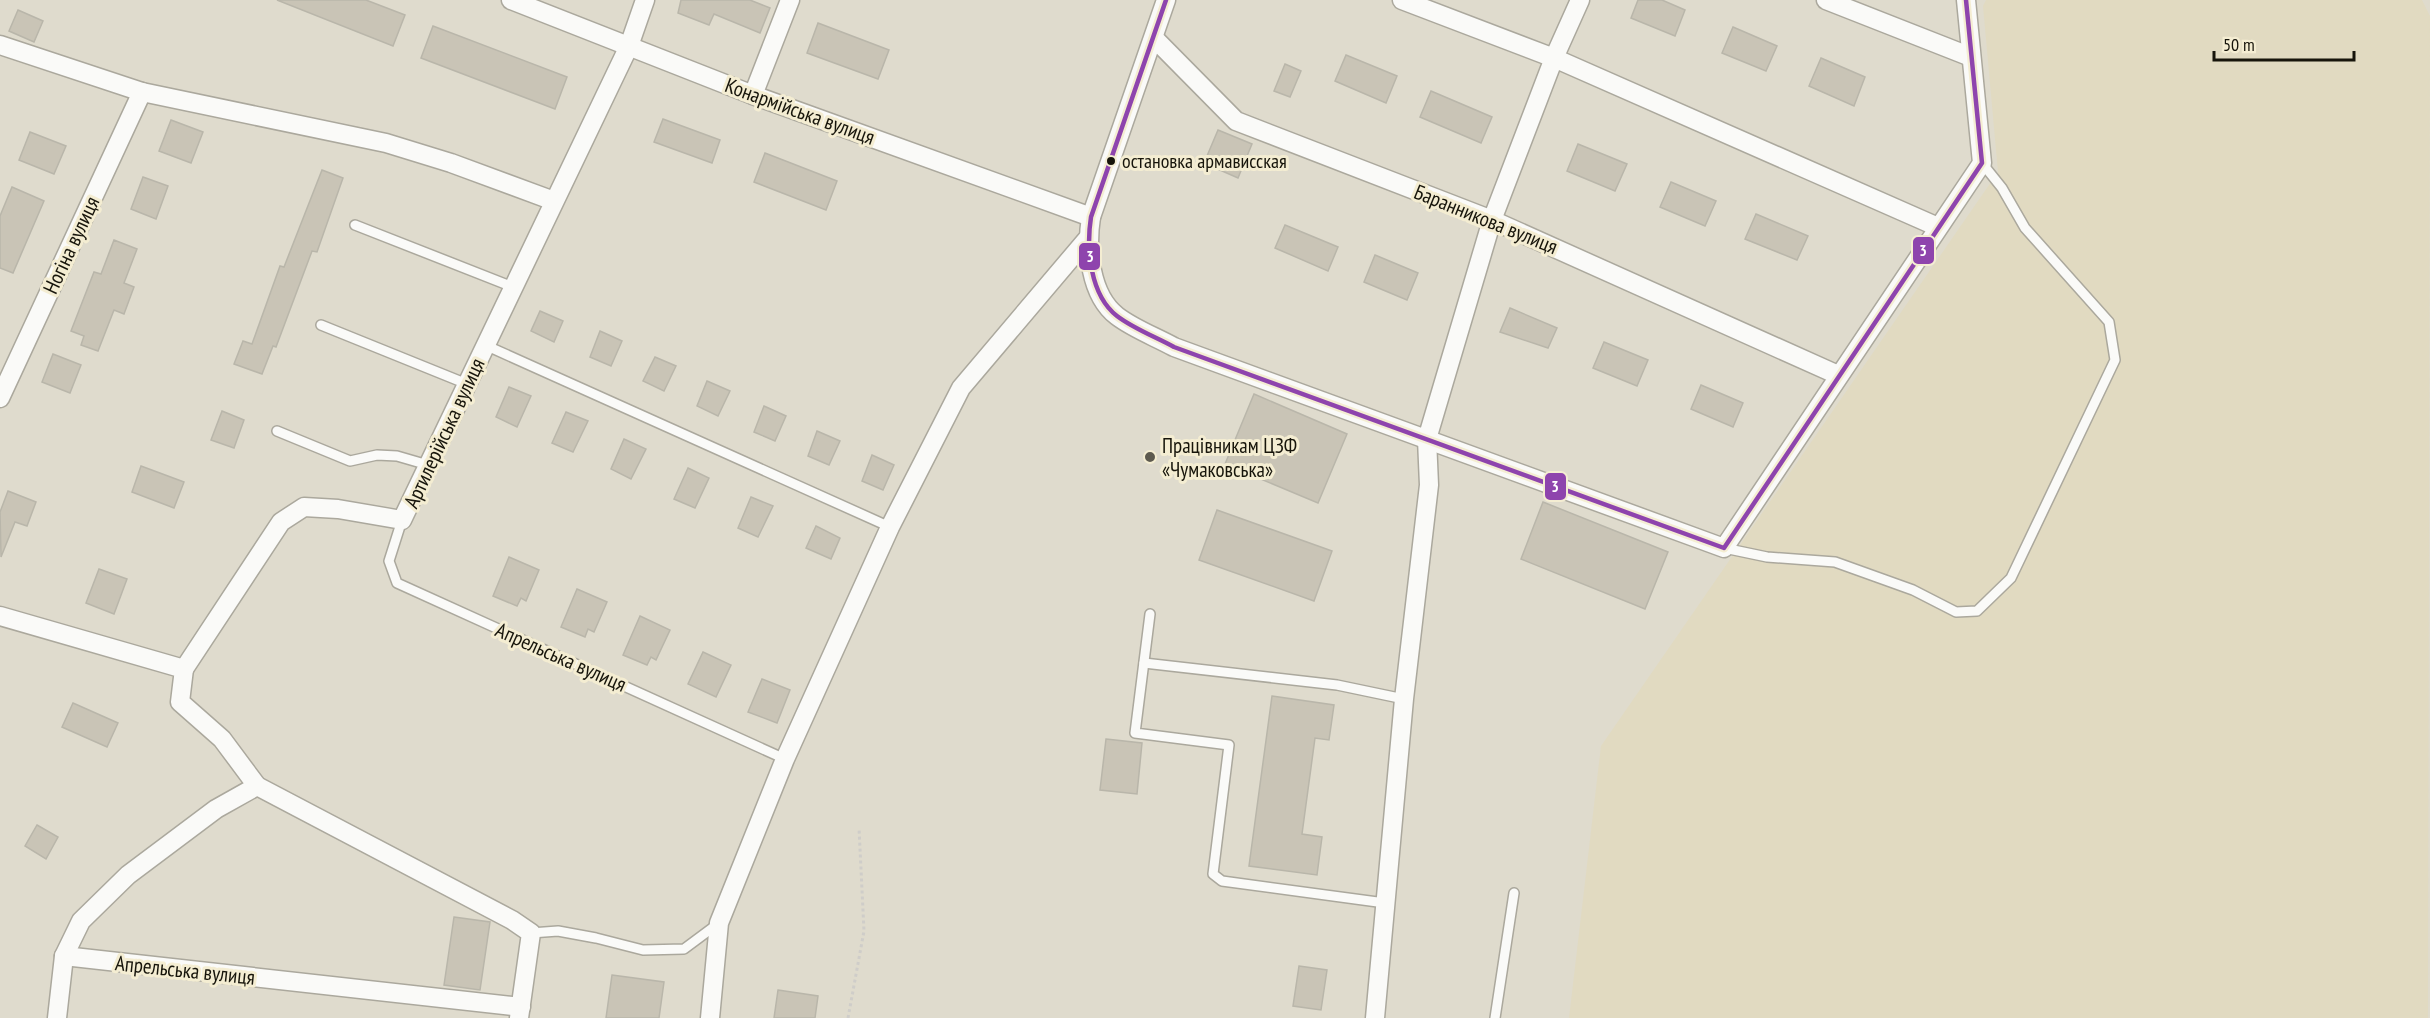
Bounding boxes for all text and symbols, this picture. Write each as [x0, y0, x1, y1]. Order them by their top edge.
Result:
scale bar [2214, 24, 2354, 62]
text: 50 m [2223, 33, 2255, 56]
street label: Конармійська вулиця [721, 71, 879, 151]
place label: остановка армависская [1122, 148, 1287, 174]
marker: остановка армависская [1105, 155, 1117, 167]
street label: Баранникова вулиця [1410, 178, 1562, 260]
street label: Ногіна вулиця [37, 192, 105, 298]
line badge: 3 [1912, 236, 1935, 265]
text: 3 [1919, 240, 1927, 260]
line badge: 3 [1078, 242, 1101, 271]
text: 3 [1086, 246, 1094, 266]
street label: Артилерійська вулиця [397, 354, 491, 512]
place label: Працівникам ЦЗФ «Чумаковська» [1162, 432, 1297, 483]
marker: Працівникам ЦЗФ «Чумаковська» [1143, 450, 1157, 464]
line badge: 3 [1544, 472, 1567, 501]
text: 3 [1551, 476, 1559, 496]
street label: Апрельська вулиця [491, 616, 631, 698]
street label: Апрельська вулиця [114, 949, 256, 991]

